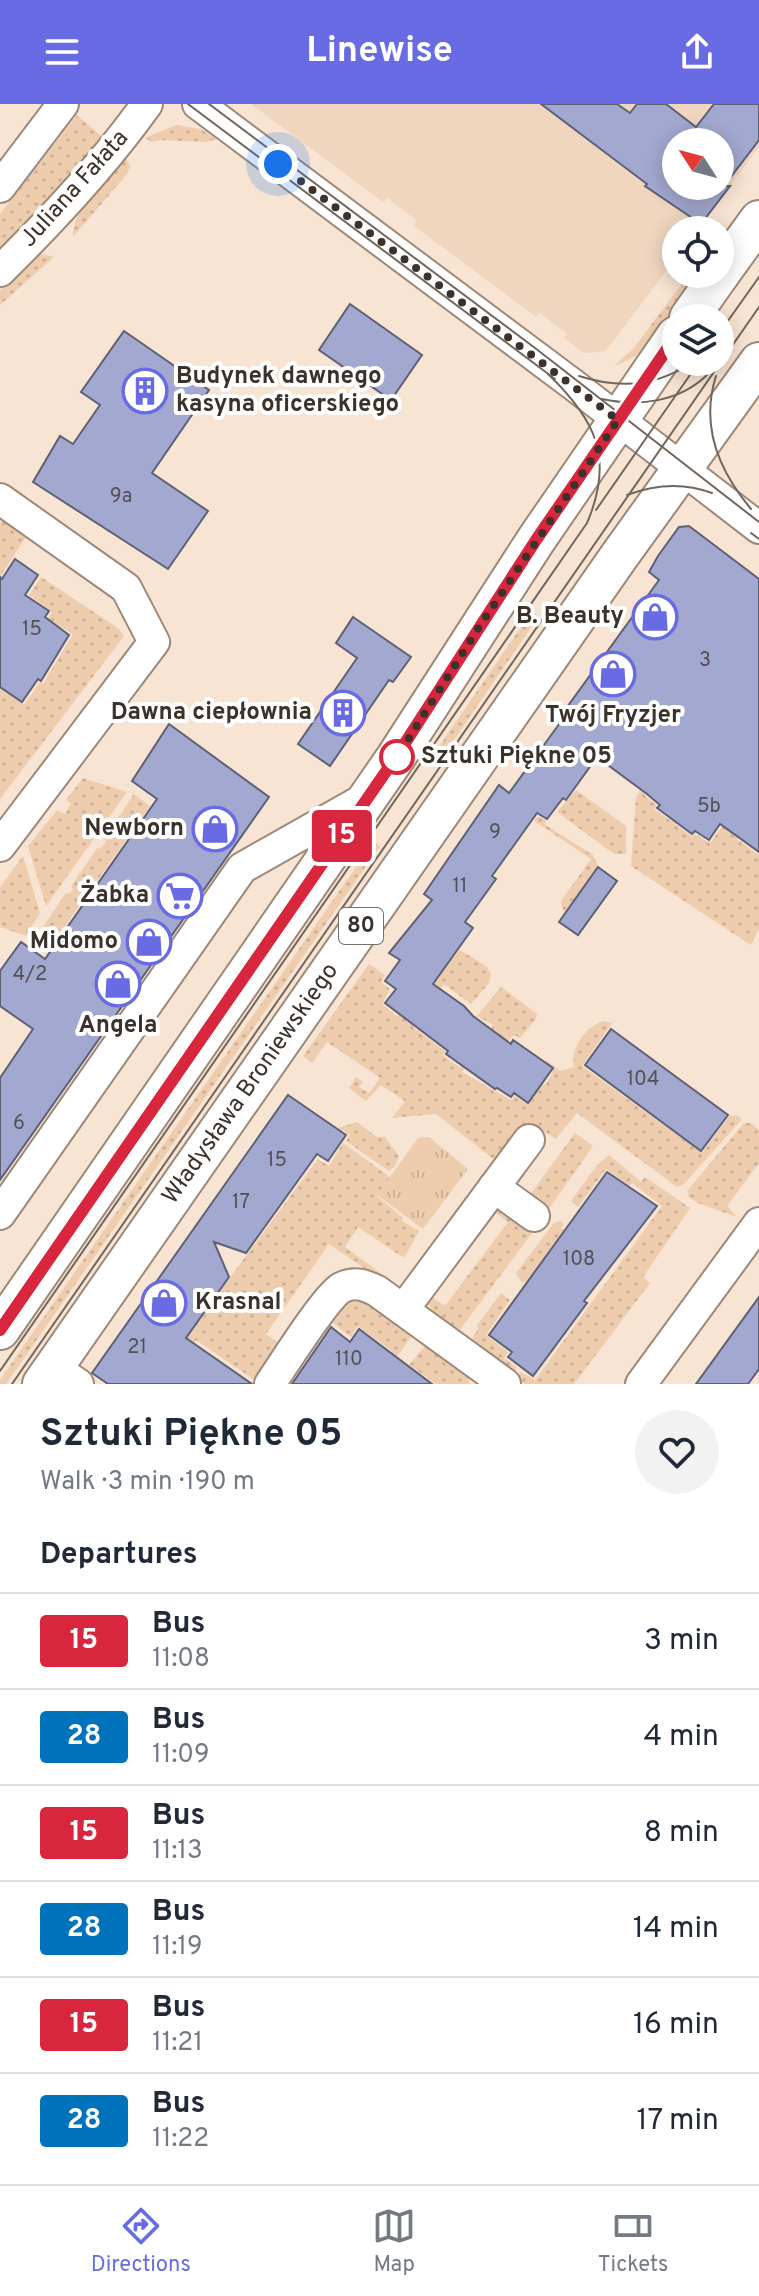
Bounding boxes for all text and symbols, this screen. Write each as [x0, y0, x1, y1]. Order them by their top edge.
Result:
text: Linewise [306, 29, 453, 75]
icon: menu [40, 30, 84, 74]
icon: share [675, 30, 719, 74]
street label: Juliana Fałata [14, 124, 136, 254]
north arrow [662, 128, 734, 200]
map controls [662, 128, 734, 376]
your location [258, 144, 298, 184]
button: locate [662, 216, 734, 288]
button: layers [662, 304, 734, 376]
place label: Budynek dawnego kasyna oficerskiego [176, 362, 399, 420]
building icon: Budynek dawnego kasyna oficerskiego [121, 367, 169, 415]
house number: 9a [110, 484, 132, 510]
shop icon: B. Beauty [631, 593, 679, 641]
place label: B. Beauty [516, 602, 624, 632]
house number: 15 [22, 617, 42, 643]
house number: 3 [699, 648, 711, 674]
shop icon: Twój Fryzjer [589, 650, 637, 698]
building icon: Dawna ciepłownia [319, 689, 367, 737]
place label: Dawna ciepłownia [111, 698, 312, 728]
place label: Twój Fryzjer [545, 701, 681, 731]
marker: Sztuki Piękne 05 [380, 740, 414, 774]
place label: Sztuki Piękne 05 [421, 742, 612, 772]
house number: 5b [697, 794, 721, 820]
shop icon: Newborn [191, 805, 239, 853]
line badge: 15 [306, 810, 378, 862]
place label: Newborn [84, 814, 184, 844]
text: 15 [328, 818, 356, 854]
house number: 9 [489, 820, 501, 846]
supermarket icon: Żabka [156, 872, 204, 920]
house number: 11 [453, 874, 467, 900]
place label: Żabka [80, 879, 149, 911]
road number: 80 [339, 908, 383, 944]
shop icon: Midomo [125, 918, 173, 966]
place label: Midomo [30, 927, 118, 957]
street label: Władysława Broniewskiego [156, 958, 346, 1210]
shop icon: Angela [94, 960, 142, 1008]
house number: 4/2 [13, 962, 47, 988]
place label: Angela [79, 1011, 157, 1041]
house number: 104 [627, 1067, 659, 1093]
house number: 6 [13, 1111, 25, 1137]
house number: 15 [267, 1148, 287, 1174]
house number: 17 [232, 1190, 250, 1216]
house number: 108 [563, 1247, 595, 1273]
shop icon: Krasnal [140, 1279, 188, 1327]
place label: Krasnal [195, 1288, 282, 1318]
house number: 21 [127, 1335, 147, 1361]
house number: 110 [335, 1347, 363, 1373]
button: heart [635, 1410, 719, 1494]
text: Sztuki Piękne 05 [40, 1411, 342, 1460]
text: Walk · 3 min · 190 m [40, 1466, 255, 1499]
text: Departures [40, 1537, 198, 1574]
text: Bus [152, 1606, 205, 1643]
text: 15 [70, 1623, 98, 1659]
text: 3 min [644, 1623, 719, 1660]
text: 11:08 [152, 1643, 210, 1676]
text: Bus [152, 1702, 205, 1739]
text: 28 [67, 1719, 101, 1755]
text: 4 min [643, 1719, 719, 1756]
text: 11:09 [152, 1739, 209, 1772]
text: Bus [152, 1798, 205, 1835]
text: 15 [70, 1815, 98, 1851]
text: 8 min [644, 1815, 719, 1852]
text: 11:13 [152, 1835, 203, 1868]
text: Bus [152, 1894, 205, 1931]
text: 28 [67, 1911, 101, 1947]
text: 14 min [633, 1911, 719, 1948]
text: 11:19 [152, 1931, 202, 1964]
text: Bus [152, 1990, 205, 2027]
text: 15 [70, 2007, 98, 2043]
text: 16 min [633, 2007, 719, 2044]
text: 11:21 [152, 2027, 203, 2060]
text: Bus [152, 2086, 205, 2123]
text: 28 [67, 2103, 101, 2139]
text: 17 min [636, 2103, 719, 2140]
text: 11:22 [152, 2123, 209, 2156]
tab: Directions [91, 2204, 191, 2279]
tab: Map [372, 2204, 416, 2279]
tab: Tickets [598, 2204, 668, 2279]

